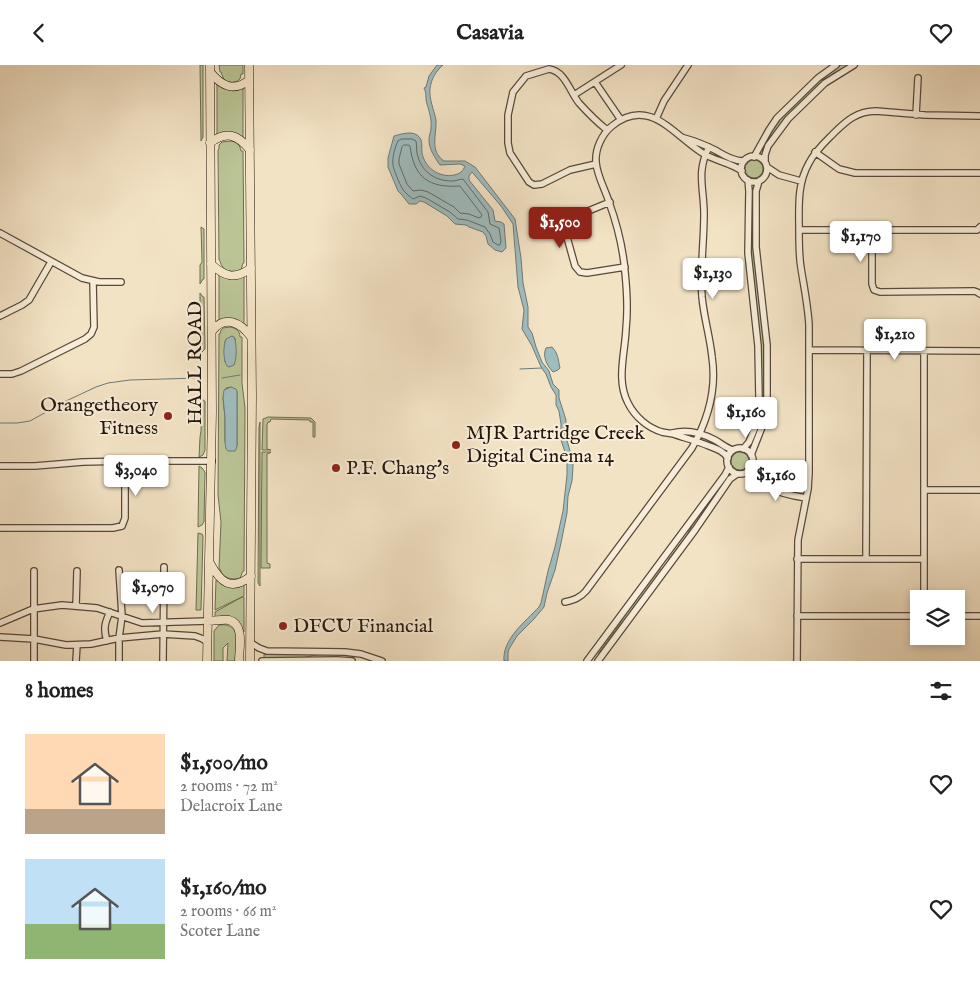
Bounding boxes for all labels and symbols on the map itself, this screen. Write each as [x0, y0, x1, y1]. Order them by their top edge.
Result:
pin: $1,500 [519, 207, 601, 249]
pin: $1,170 [820, 221, 902, 263]
pin: $1,130 [672, 257, 754, 300]
street label: HALL ROAD [183, 301, 208, 425]
pin: $1,210 [854, 319, 936, 361]
place label: Orangetheory Fitness [40, 393, 158, 441]
pin: $1,160 [705, 397, 787, 439]
marker: Orangetheory Fitness [162, 410, 174, 422]
place label: MJR Partridge Creek Digital Cinema 14 [466, 421, 645, 469]
marker: MJR Partridge Creek Digital Cinema 14 [450, 439, 462, 451]
pin: $3,040 [95, 455, 177, 497]
place label: P.F. Chang's [346, 456, 449, 481]
pin: $1,160 [735, 459, 817, 502]
marker: P.F. Chang's [330, 462, 342, 474]
pin: $1,070 [112, 571, 194, 614]
place label: DFCU Financial [293, 614, 434, 639]
marker: DFCU Financial [277, 620, 289, 632]

